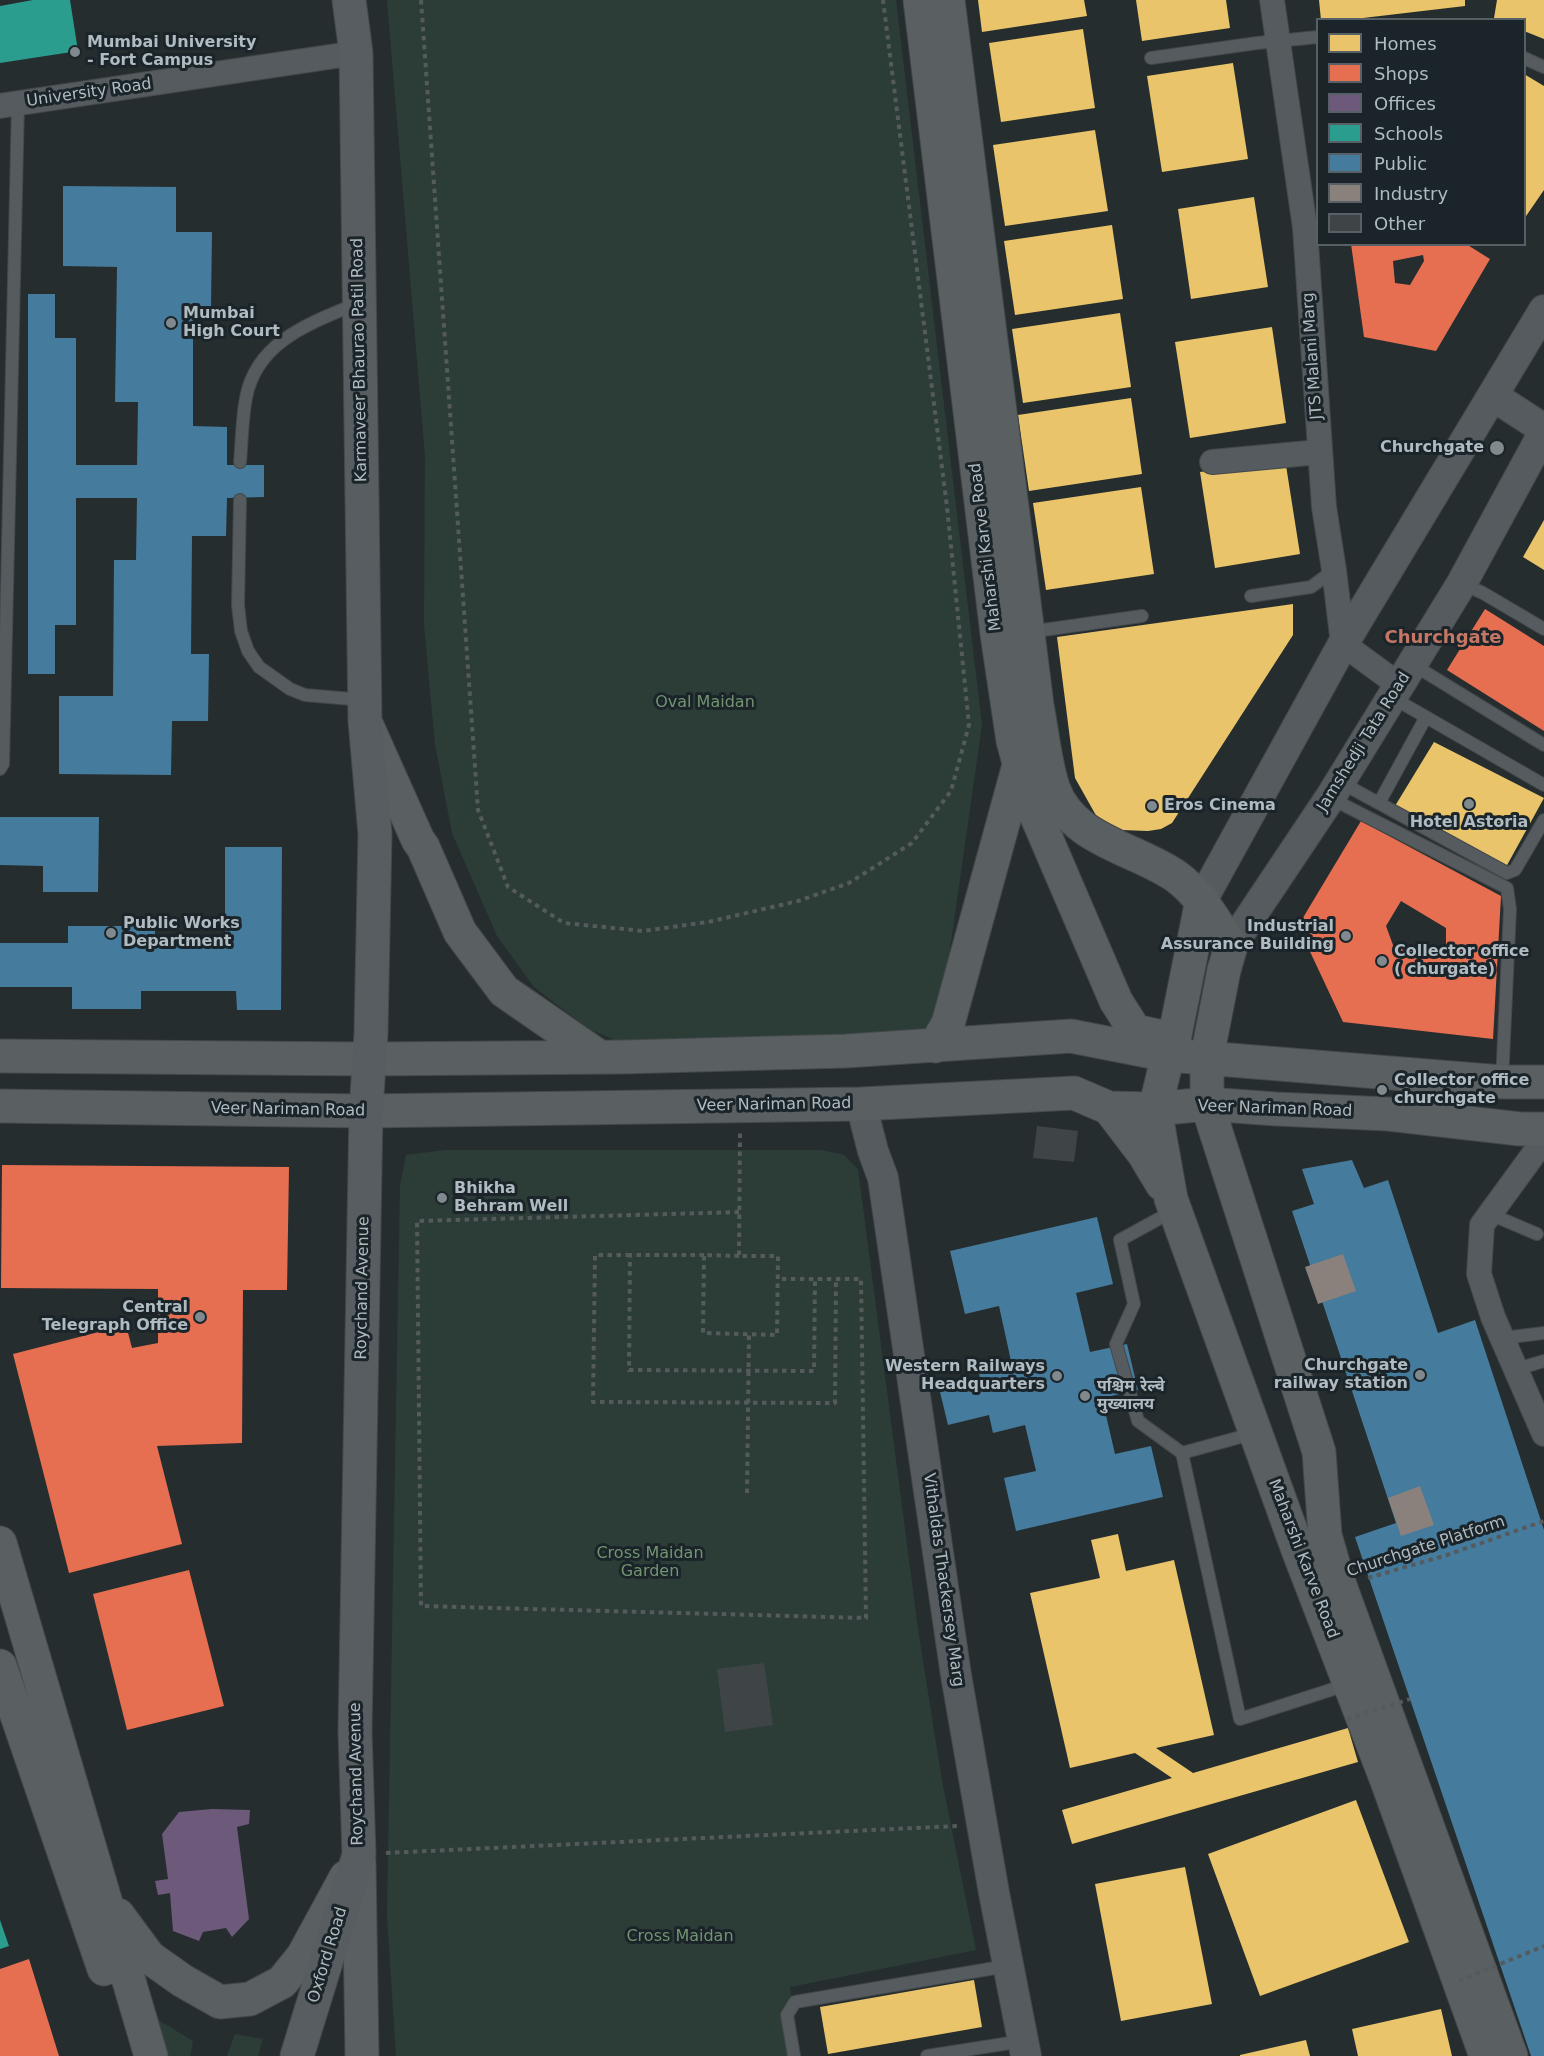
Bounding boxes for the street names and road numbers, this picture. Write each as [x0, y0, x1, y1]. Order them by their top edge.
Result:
street label: University Road [25, 75, 153, 111]
street label: Karmaveer Bhaurao Patil Road [348, 238, 372, 482]
street label: JTS Malani Marg [1299, 292, 1327, 420]
street label: Maharshi Karve Road [966, 462, 1006, 632]
street label: Jamshedji Tata Road [1313, 669, 1415, 815]
street label: Veer Nariman Road [697, 1094, 851, 1116]
street label: Veer Nariman Road [1197, 1097, 1353, 1121]
street label: Veer Nariman Road [211, 1099, 365, 1121]
street label: Roychand Avenue [352, 1216, 374, 1360]
street label: Vithaldas Thackersey Marg [918, 1472, 968, 1688]
street label: Maharshi Karve Road [1264, 1477, 1342, 1641]
street label: Churchgate Platform [1344, 1512, 1508, 1582]
street label: Roychand Avenue [346, 1702, 368, 1846]
street label: Oxford Road [304, 1905, 352, 2005]

